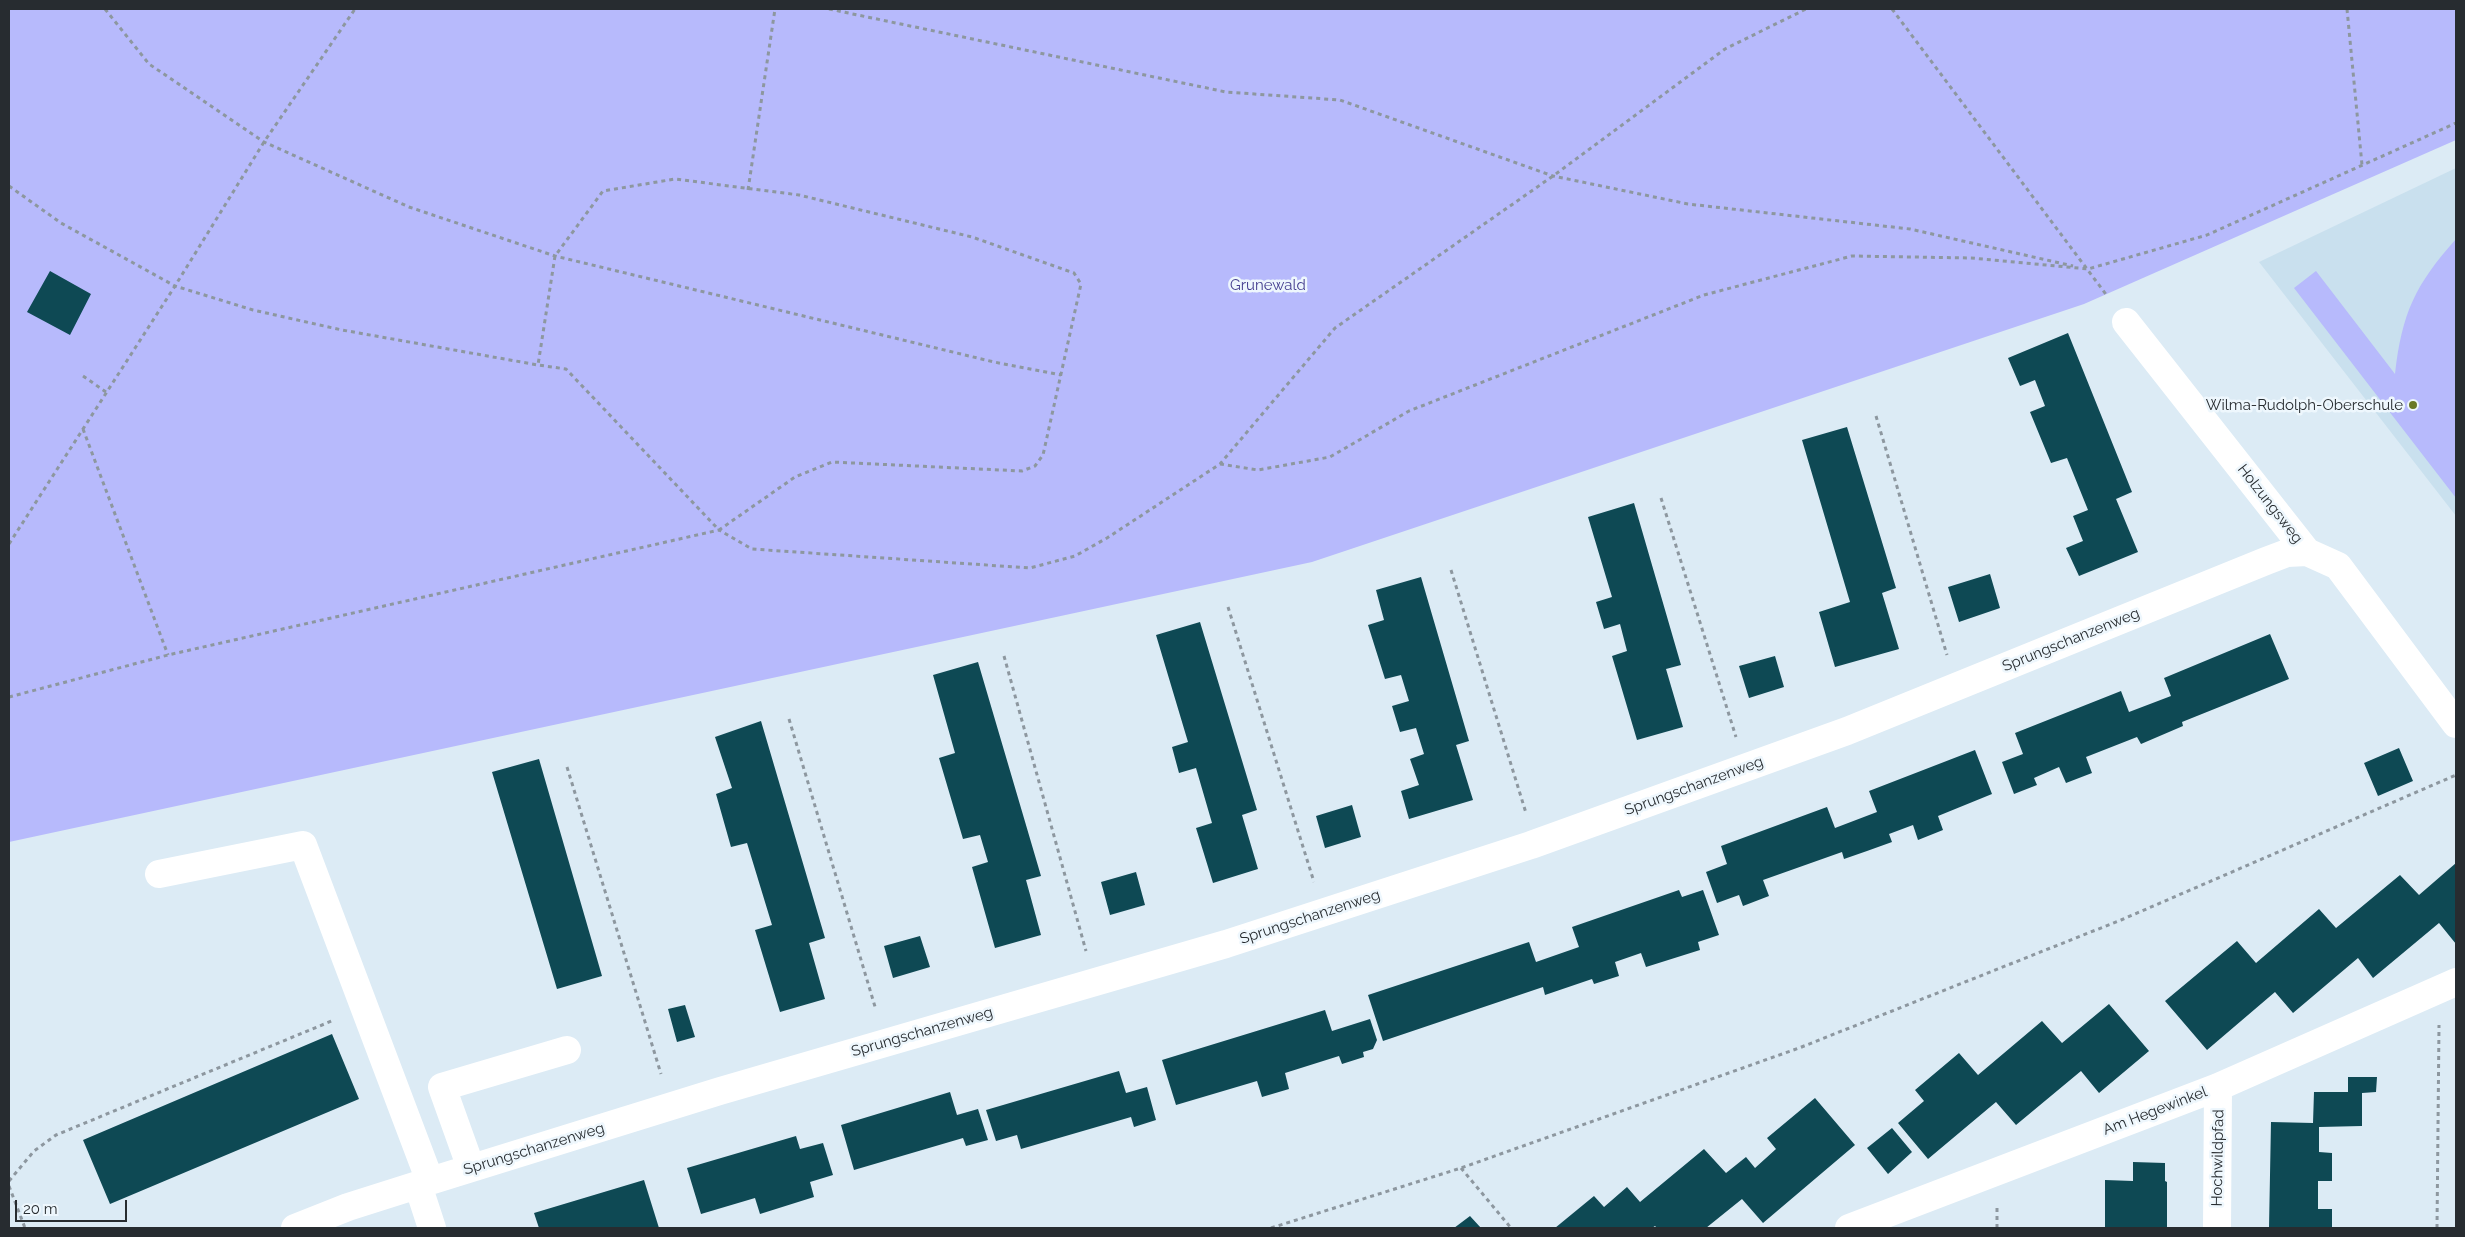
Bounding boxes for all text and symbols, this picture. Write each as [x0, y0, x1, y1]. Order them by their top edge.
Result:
park label: Grunewald [1230, 276, 1306, 294]
place label: Wilma-Rudolph-Oberschule [2206, 396, 2403, 414]
marker: Wilma-Rudolph-Oberschule [2407, 399, 2419, 411]
street label: Holzungsweg [2234, 461, 2306, 547]
street label: Sprungschanzenweg [2000, 604, 2142, 676]
street label: Sprungschanzenweg [1622, 753, 1766, 819]
street label: Sprungschanzenweg [1238, 886, 1382, 948]
street label: Sprungschanzenweg [849, 1003, 995, 1061]
street label: Am Hegewinkel [2100, 1083, 2210, 1139]
street label: Hochwildpfad [2208, 1109, 2228, 1207]
street label: Sprungschanzenweg [461, 1119, 607, 1179]
scale bar [18, 1190, 130, 1222]
text: 20 m [23, 1200, 58, 1218]

